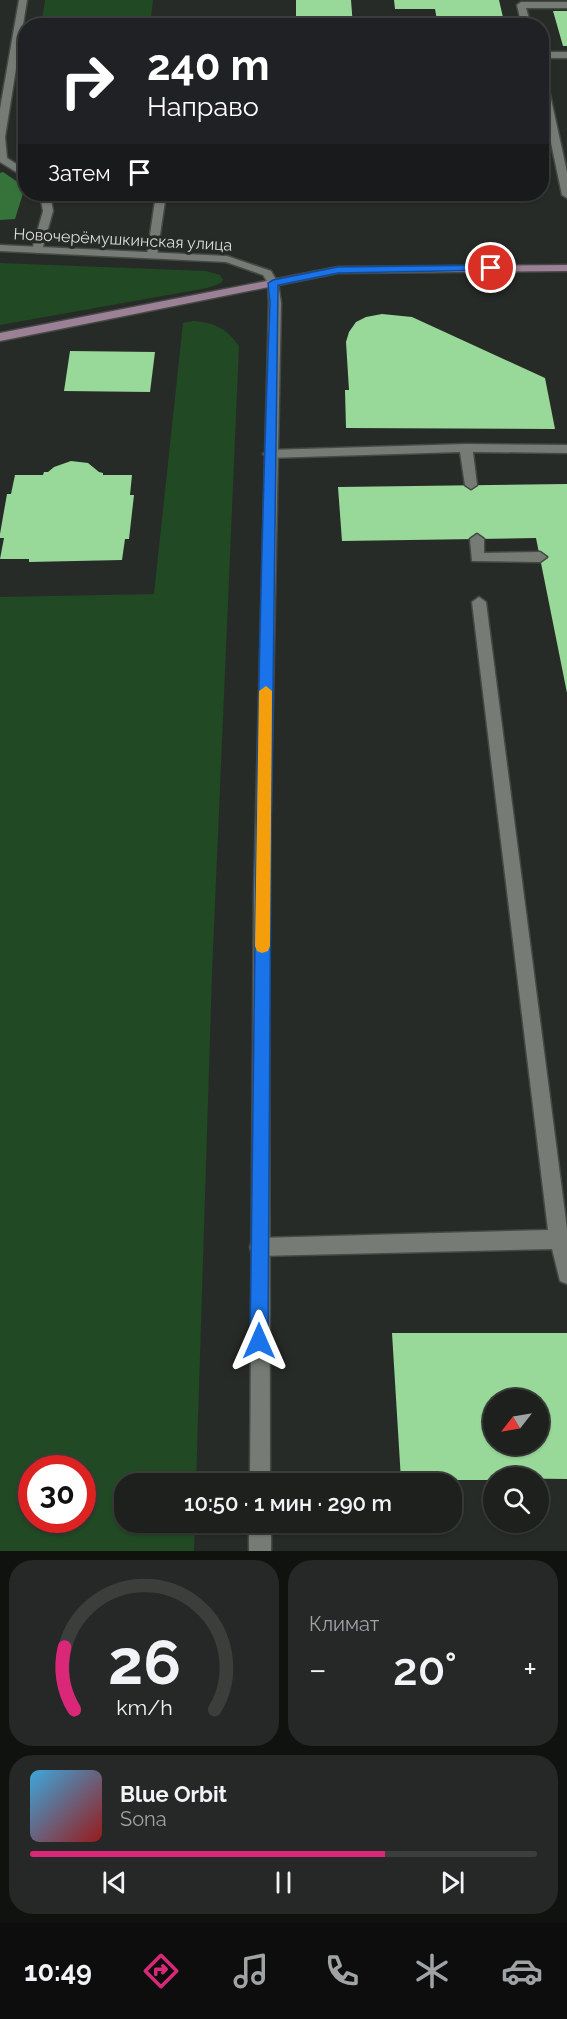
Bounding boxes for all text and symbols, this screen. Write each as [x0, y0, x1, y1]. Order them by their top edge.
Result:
text: 240 m [147, 41, 270, 90]
icon: right [48, 42, 126, 120]
text: Направо [147, 91, 259, 122]
icon: arrive [123, 156, 156, 189]
text: Затем [48, 160, 111, 186]
street label: Новочерёмушкинская улица [13, 224, 233, 255]
pin [465, 242, 516, 293]
icon: arrive [474, 251, 507, 284]
position arrow [227, 1309, 291, 1373]
north arrow [483, 1389, 549, 1455]
map controls [483, 1389, 549, 1533]
speed limit sign: 30 [18, 1455, 96, 1533]
button: search [483, 1467, 549, 1533]
text: 10:50 · 1 мин · 290 m [184, 1490, 392, 1516]
text: Климат [309, 1612, 379, 1636]
text: 26 [107, 1625, 181, 1699]
text: 20° [393, 1643, 457, 1696]
text: − [309, 1650, 327, 1689]
text: + [523, 1650, 537, 1689]
text: km/h [116, 1695, 172, 1720]
text: Blue Orbit [120, 1781, 227, 1807]
text: Sona [120, 1807, 167, 1831]
icon: previous [98, 1866, 131, 1899]
icon: pause [267, 1866, 300, 1899]
icon: next [436, 1866, 469, 1899]
icon: directions [140, 1950, 182, 1992]
icon: music [230, 1950, 272, 1992]
icon: phone [321, 1950, 363, 1992]
icon: climate [411, 1950, 453, 1992]
icon: car [501, 1950, 543, 1992]
text: 10:49 [24, 1956, 92, 1987]

